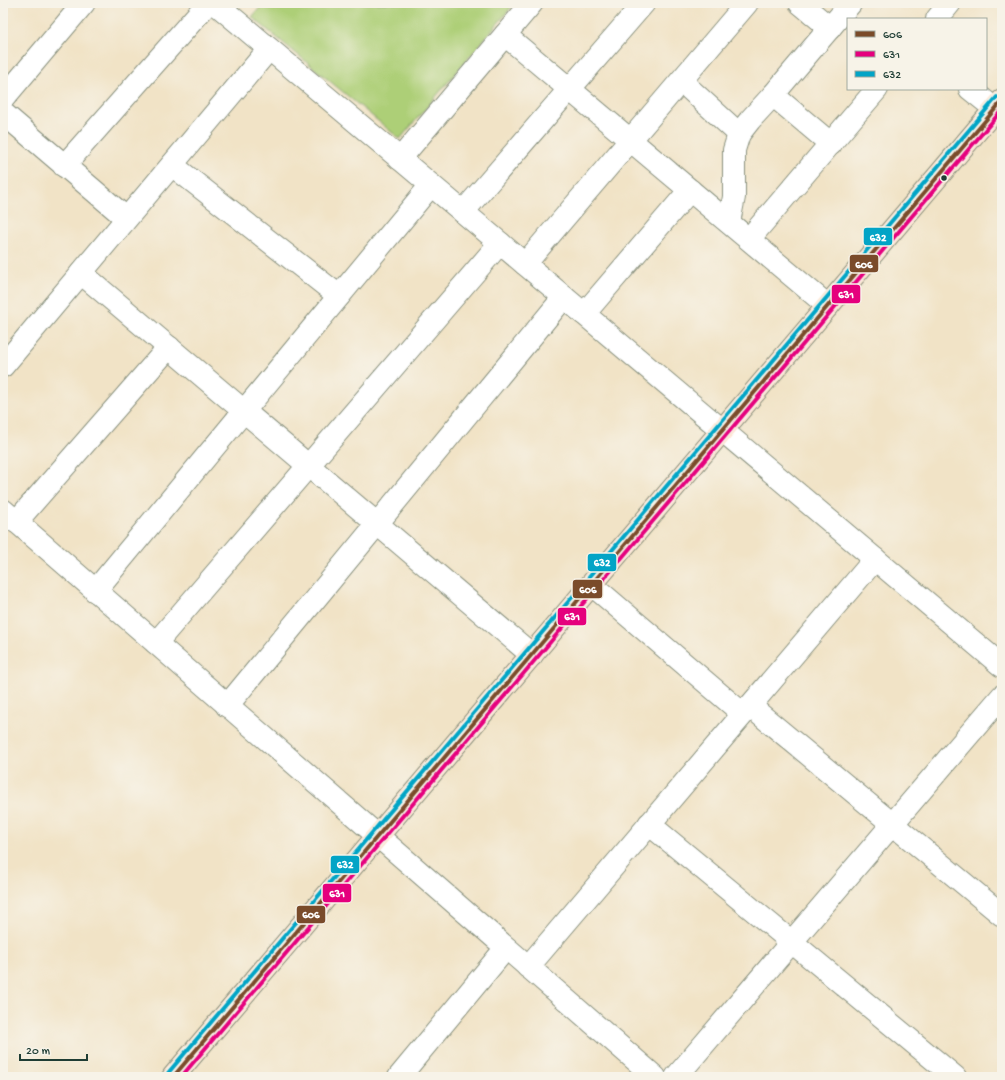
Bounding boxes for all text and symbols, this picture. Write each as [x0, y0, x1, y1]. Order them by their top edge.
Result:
legend [847, 18, 987, 90]
text: 606 [883, 29, 903, 43]
text: 631 [883, 49, 900, 63]
text: 632 [883, 69, 901, 83]
unlabelled marker [939, 173, 949, 183]
line badge: 632 [863, 227, 893, 246]
text: 632 [870, 233, 887, 245]
line badge: 606 [849, 254, 879, 273]
text: 606 [855, 260, 873, 272]
line badge: 631 [831, 284, 861, 304]
text: 631 [838, 290, 854, 302]
line badge: 632 [587, 553, 617, 572]
text: 632 [594, 558, 611, 570]
line badge: 606 [572, 579, 603, 599]
text: 606 [579, 585, 597, 597]
line badge: 631 [557, 607, 587, 626]
text: 631 [564, 612, 580, 624]
line badge: 632 [330, 855, 360, 874]
text: 632 [337, 860, 354, 872]
line badge: 631 [322, 883, 352, 903]
text: 631 [329, 889, 345, 901]
line badge: 606 [296, 905, 326, 924]
text: 606 [302, 910, 320, 922]
scale bar [20, 1036, 87, 1062]
text: 20 m [26, 1045, 51, 1059]

